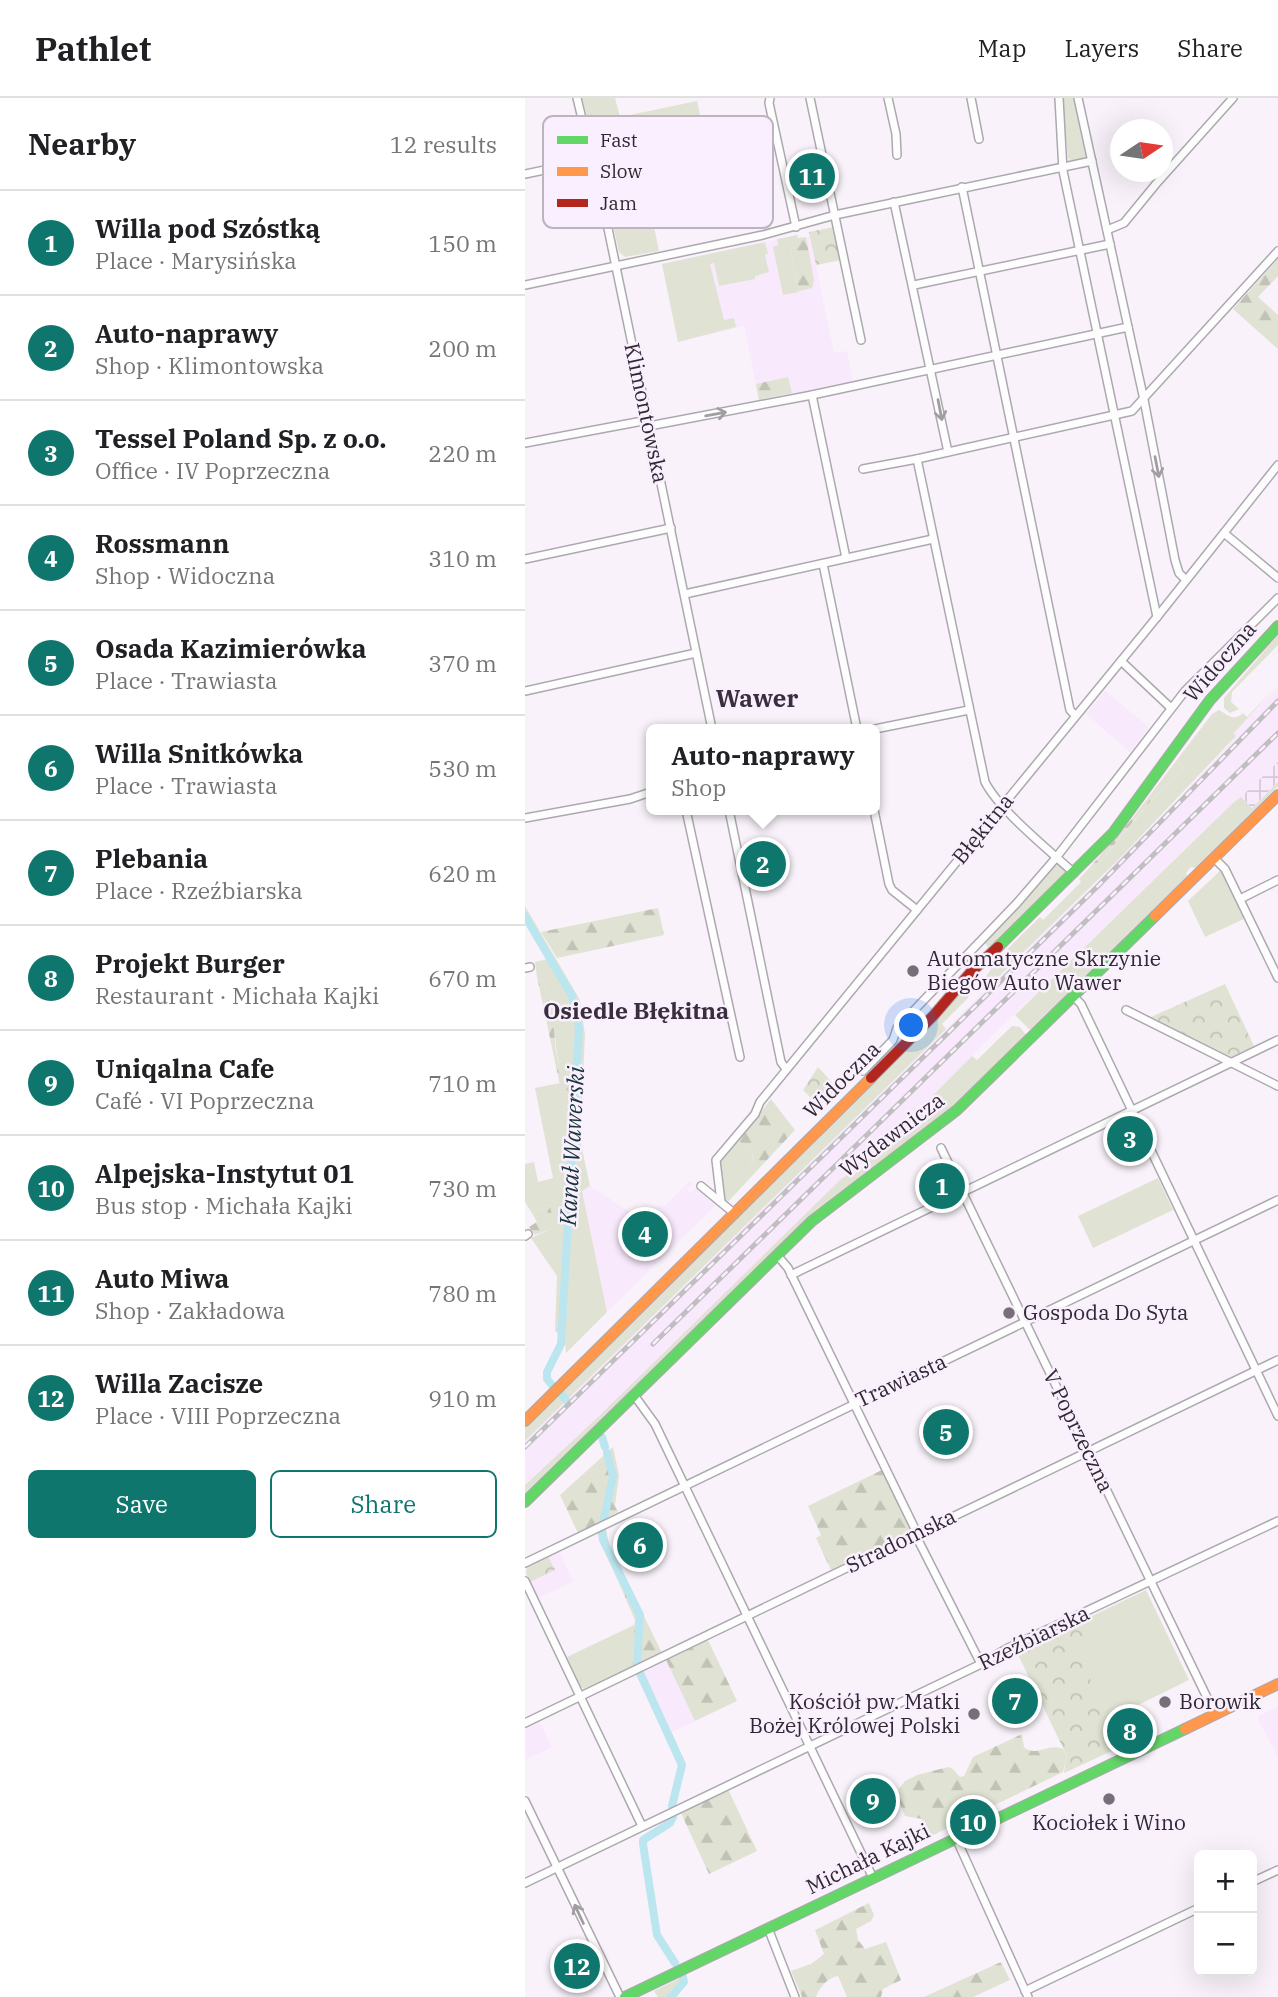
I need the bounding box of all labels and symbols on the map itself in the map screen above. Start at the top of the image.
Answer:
legend [543,116,773,228]
north arrow [1110,119,1173,182]
text: Fast [600,128,638,152]
pin: 11 [789,150,835,202]
text: Slow [600,159,642,183]
text: Jam [600,191,637,215]
street label: Klimontowska [618,340,675,485]
one-way arrow [933,398,947,421]
one-way arrow [704,406,727,420]
one-way arrow [1150,455,1164,478]
street label: Widoczna [1177,615,1262,707]
district label: Wawer [716,682,798,714]
street label: Błękitna [945,787,1019,869]
pin: 2 [740,838,786,890]
place label: Automatyczne Skrzynie Biegów Auto Wawer [927,944,1161,996]
marker: Automatyczne Skrzynie Biegów Auto Wawer [905,963,921,979]
district label: Osiedle Błękitna [543,995,729,1025]
your location [894,1008,928,1042]
street label: Widoczna [797,1035,886,1124]
water label: Kanał Wawerski [552,1065,590,1228]
street label: Wydawnicza [833,1086,950,1183]
pin: 3 [1107,1113,1153,1165]
pin: 1 [919,1160,965,1212]
pin: 4 [622,1208,668,1260]
place label: Gospoda Do Syta [1023,1298,1188,1326]
marker: Gospoda Do Syta [1001,1305,1017,1321]
street label: Trawiasta [851,1347,951,1413]
street label: V Poprzeczna [1037,1364,1121,1497]
pin: 5 [923,1406,969,1458]
street label: Stradomska [841,1501,960,1579]
pin: 6 [617,1519,663,1571]
street label: Rzeźbiarska [973,1598,1094,1676]
pin: 7 [992,1675,1038,1727]
place label: Kościół pw. Matki Bożej Królowej Polski [749,1687,960,1739]
place label: Borowik [1179,1687,1262,1715]
marker: Borowik [1157,1694,1173,1710]
pin: 8 [1107,1705,1153,1757]
marker: Kościół pw. Matki Bożej Królowej Polski [966,1706,982,1722]
pin: 9 [850,1775,896,1827]
marker: Kociołek i Wino [1101,1791,1117,1807]
pin: 10 [950,1796,996,1848]
place label: Kociołek i Wino [1032,1808,1186,1836]
street label: Michała Kajki [801,1816,934,1900]
one-way arrow [572,1904,585,1925]
pin: 12 [554,1940,600,1992]

